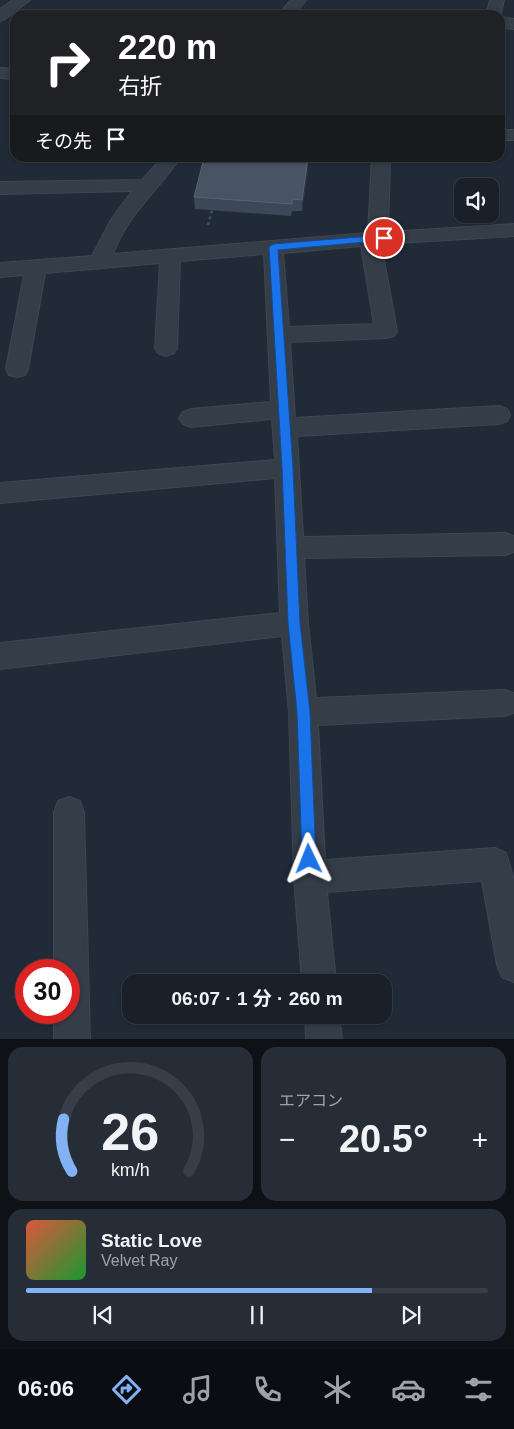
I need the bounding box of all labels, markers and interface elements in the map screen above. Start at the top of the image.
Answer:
text: 220 m [118,27,217,66]
icon: right [35,30,100,95]
text: 右折 [118,74,162,99]
icon: arrive [102,125,130,153]
text: その先 [35,131,92,152]
map controls [454,178,499,223]
button: sound [454,178,499,223]
pin [363,217,405,259]
icon: arrive [370,224,398,252]
position arrow [282,832,334,884]
speed limit sign: 30 [15,959,80,1024]
text: 06:07 · 1 分 · 260 m [171,988,343,1009]
text: エアコン [279,1092,343,1109]
text: 26 [102,1103,159,1161]
text: 20.5° [339,1118,428,1160]
text: − [279,1124,295,1155]
text: + [472,1124,488,1155]
text: km/h [111,1160,150,1180]
text: Static Love [101,1230,202,1251]
text: Velvet Ray [101,1252,177,1269]
icon: previous [89,1301,117,1329]
icon: pause [243,1301,271,1329]
icon: next [397,1301,425,1329]
icon: directions [109,1372,144,1407]
icon: music [180,1372,215,1407]
icon: phone [250,1372,285,1407]
icon: climate [320,1372,355,1407]
icon: car [391,1372,426,1407]
icon: filters [461,1372,496,1407]
text: 06:06 [18,1376,74,1401]

